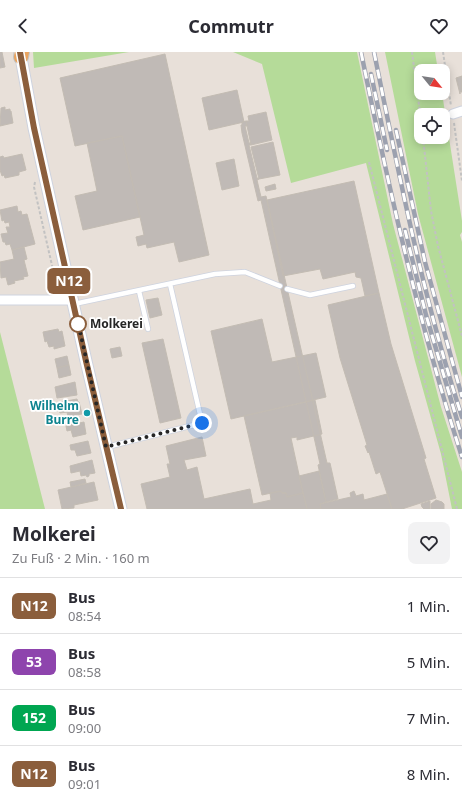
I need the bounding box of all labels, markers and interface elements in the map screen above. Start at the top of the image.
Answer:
text: Commutr [188,14,274,38]
icon: back [12,15,34,37]
icon: heart [428,15,450,37]
north arrow [414,64,450,100]
map controls [414,64,450,144]
button: locate [414,108,450,144]
line badge: N12 [46,268,92,294]
text: N12 [55,271,83,290]
marker: Molkerei [69,315,87,333]
place label: Molkerei [90,315,143,332]
place label: Wilhelm Burre [30,397,79,428]
marker: Wilhelm Burre [82,408,92,418]
your location [192,413,212,433]
text: Molkerei [12,521,96,547]
button: heart [408,522,450,564]
text: Zu Fuß · 2 Min. · 160 m [12,549,150,567]
text: Bus [68,587,95,607]
text: N12 [20,596,48,615]
text: 1 Min. [407,596,450,616]
text: 08:54 [68,607,101,625]
text: Bus [68,643,95,663]
text: 53 [26,652,42,671]
text: 5 Min. [407,652,450,672]
text: 08:58 [68,663,101,681]
text: Bus [68,699,95,719]
text: 152 [22,708,46,727]
text: 7 Min. [407,708,450,728]
text: 09:00 [68,719,101,737]
text: Bus [68,755,95,775]
text: N12 [20,764,48,783]
text: 8 Min. [407,764,450,784]
text: 09:01 [68,775,101,793]

